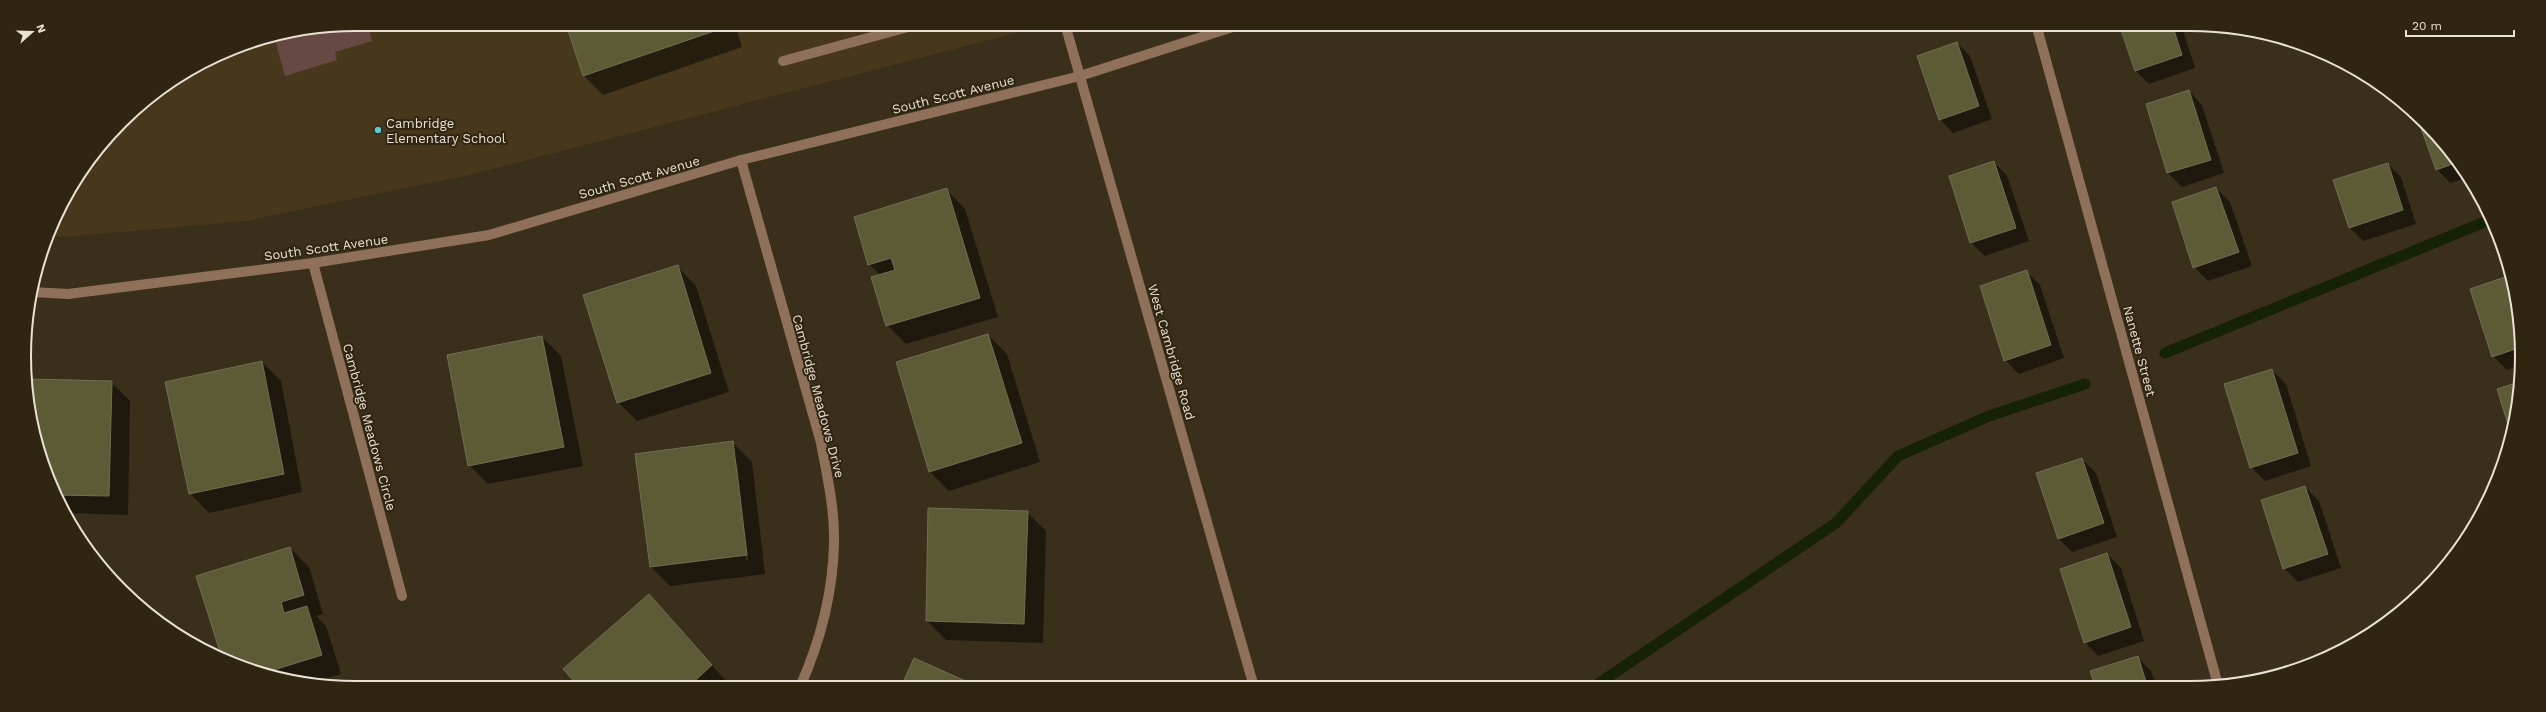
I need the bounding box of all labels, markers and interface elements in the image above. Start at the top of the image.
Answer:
north arrow [12,12,52,52]
scale bar [2406,12,2514,38]
text: 20 m [2412,19,2442,33]
text: N [33,23,48,35]
street label: South Scott Avenue [890,72,1016,117]
place label: Cambridge Elementary School [386,116,506,146]
marker: Cambridge Elementary School [373,125,383,135]
street label: South Scott Avenue [577,153,701,202]
street label: South Scott Avenue [263,231,389,264]
street label: West Cambridge Road [1145,282,1198,422]
street label: Nanette Street [2120,304,2159,399]
street label: Cambridge Meadows Drive [789,313,848,479]
street label: Cambridge Meadows Circle [340,342,399,512]

